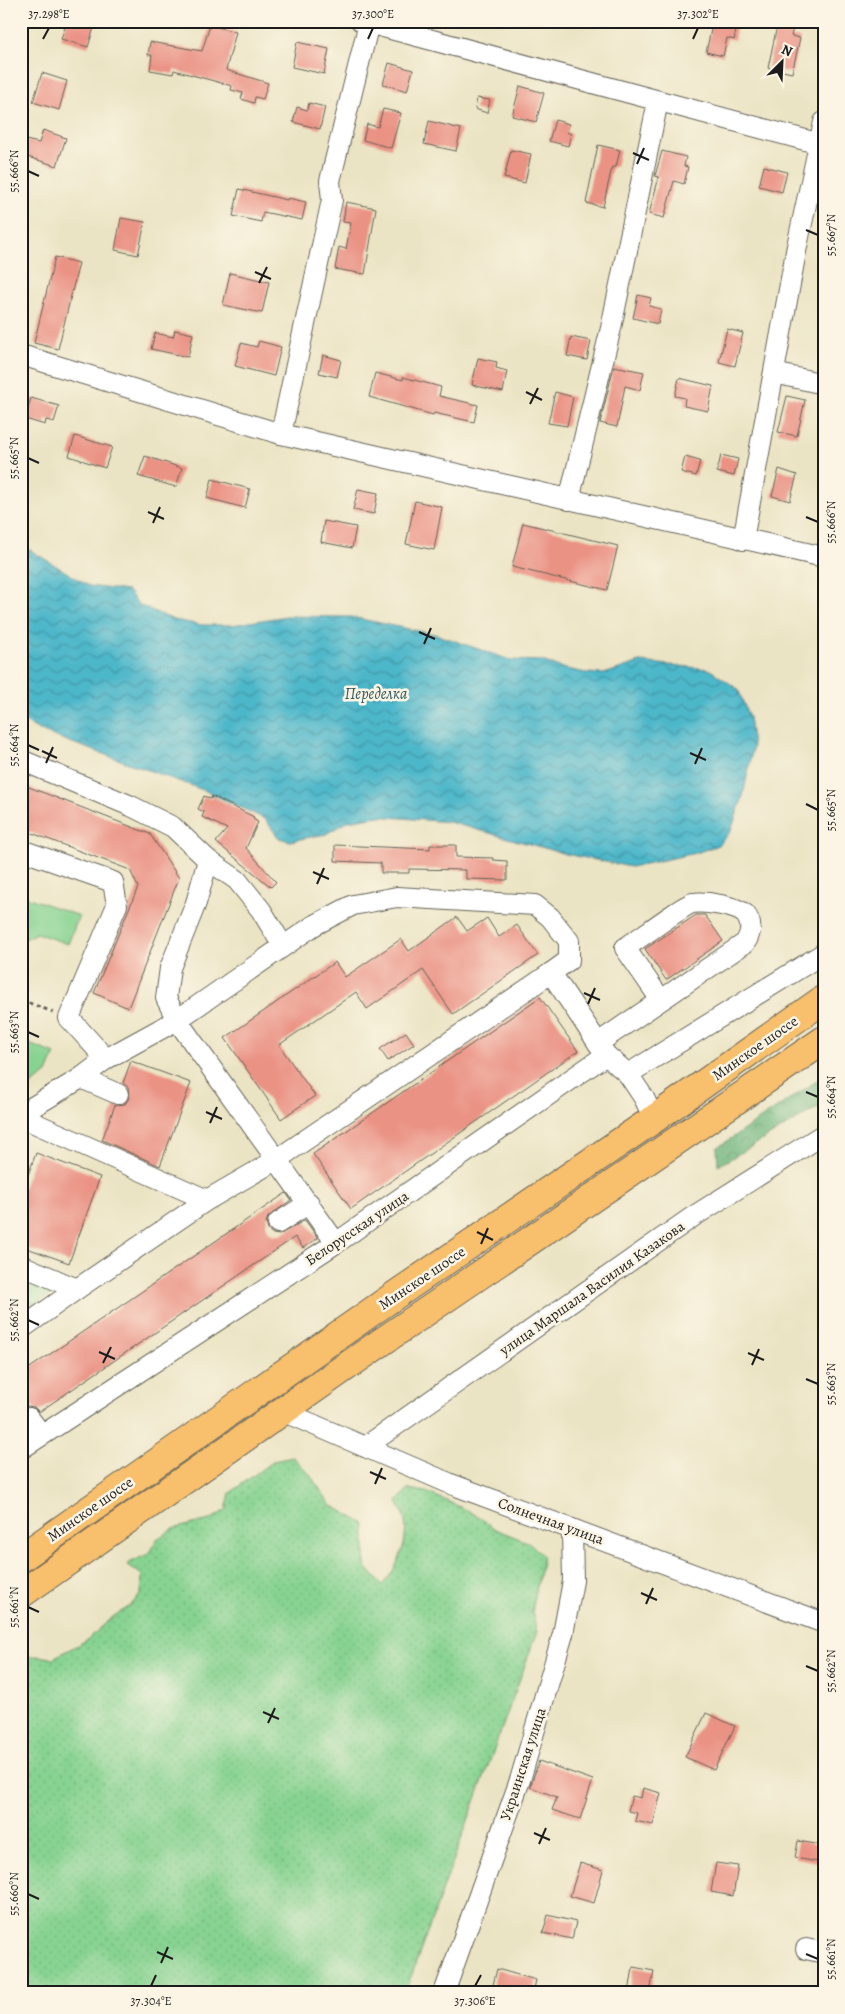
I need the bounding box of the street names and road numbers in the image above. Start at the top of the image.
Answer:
street label: Минское шоссе [708,1011,802,1085]
street label: Белорусская улица [301,1186,413,1270]
street label: улица Маршала Василия Казакова [495,1216,689,1360]
street label: Минское шоссе [375,1241,469,1314]
street label: Минское шоссе [43,1472,137,1546]
street label: Солнечная улица [495,1493,607,1549]
street label: Украинская улица [495,1705,551,1823]

